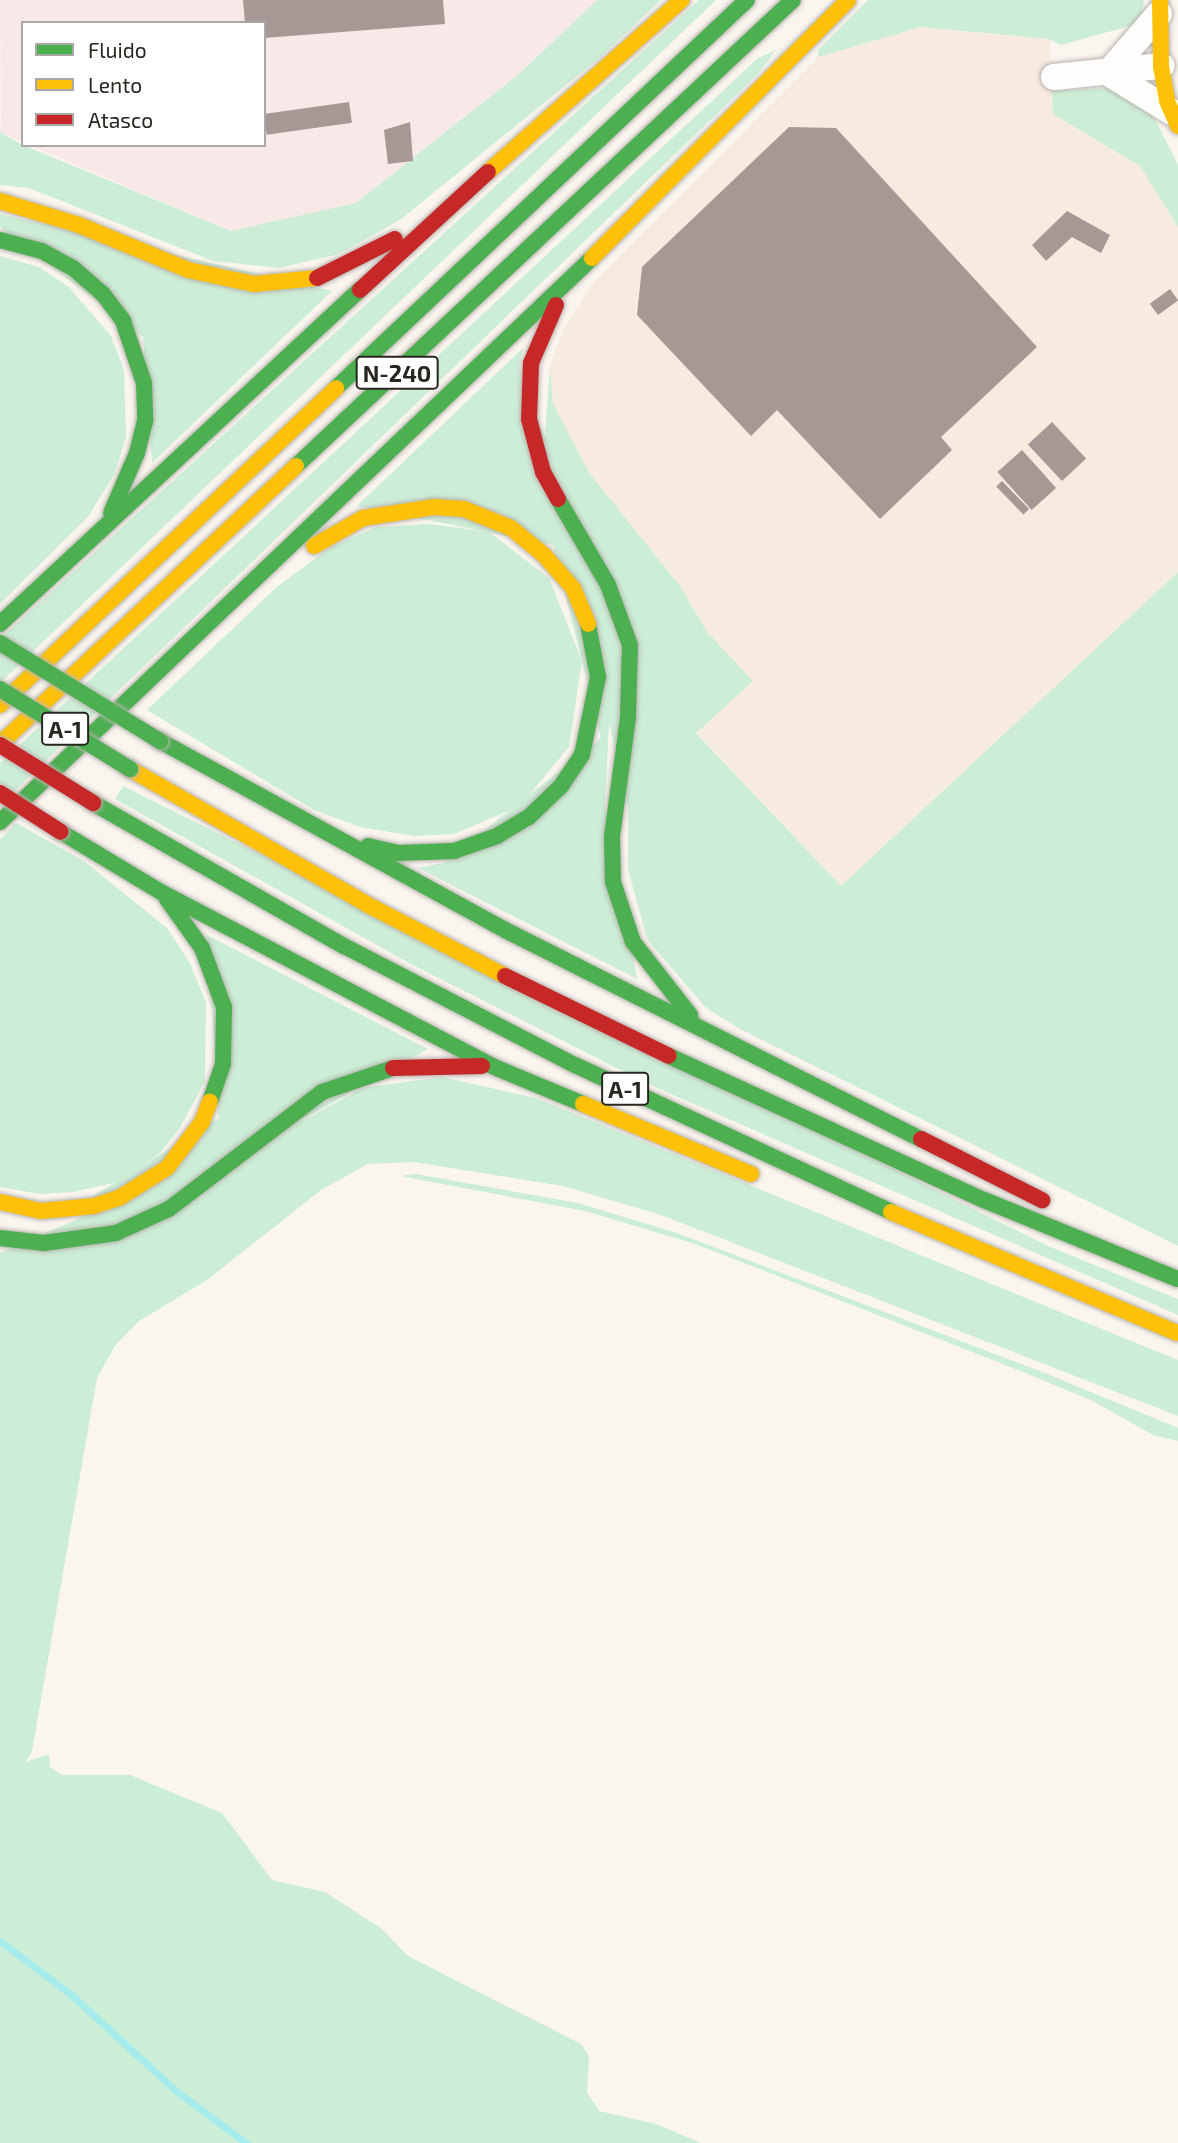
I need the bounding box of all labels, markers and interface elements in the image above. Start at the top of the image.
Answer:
legend [21,21,266,147]
text: Fluido [88,37,147,62]
text: Lento [88,72,142,97]
text: Atasco [88,107,153,132]
road number: N-240 [355,354,439,392]
road number: A-1 [41,709,90,748]
road number: A-1 [600,1070,650,1108]

